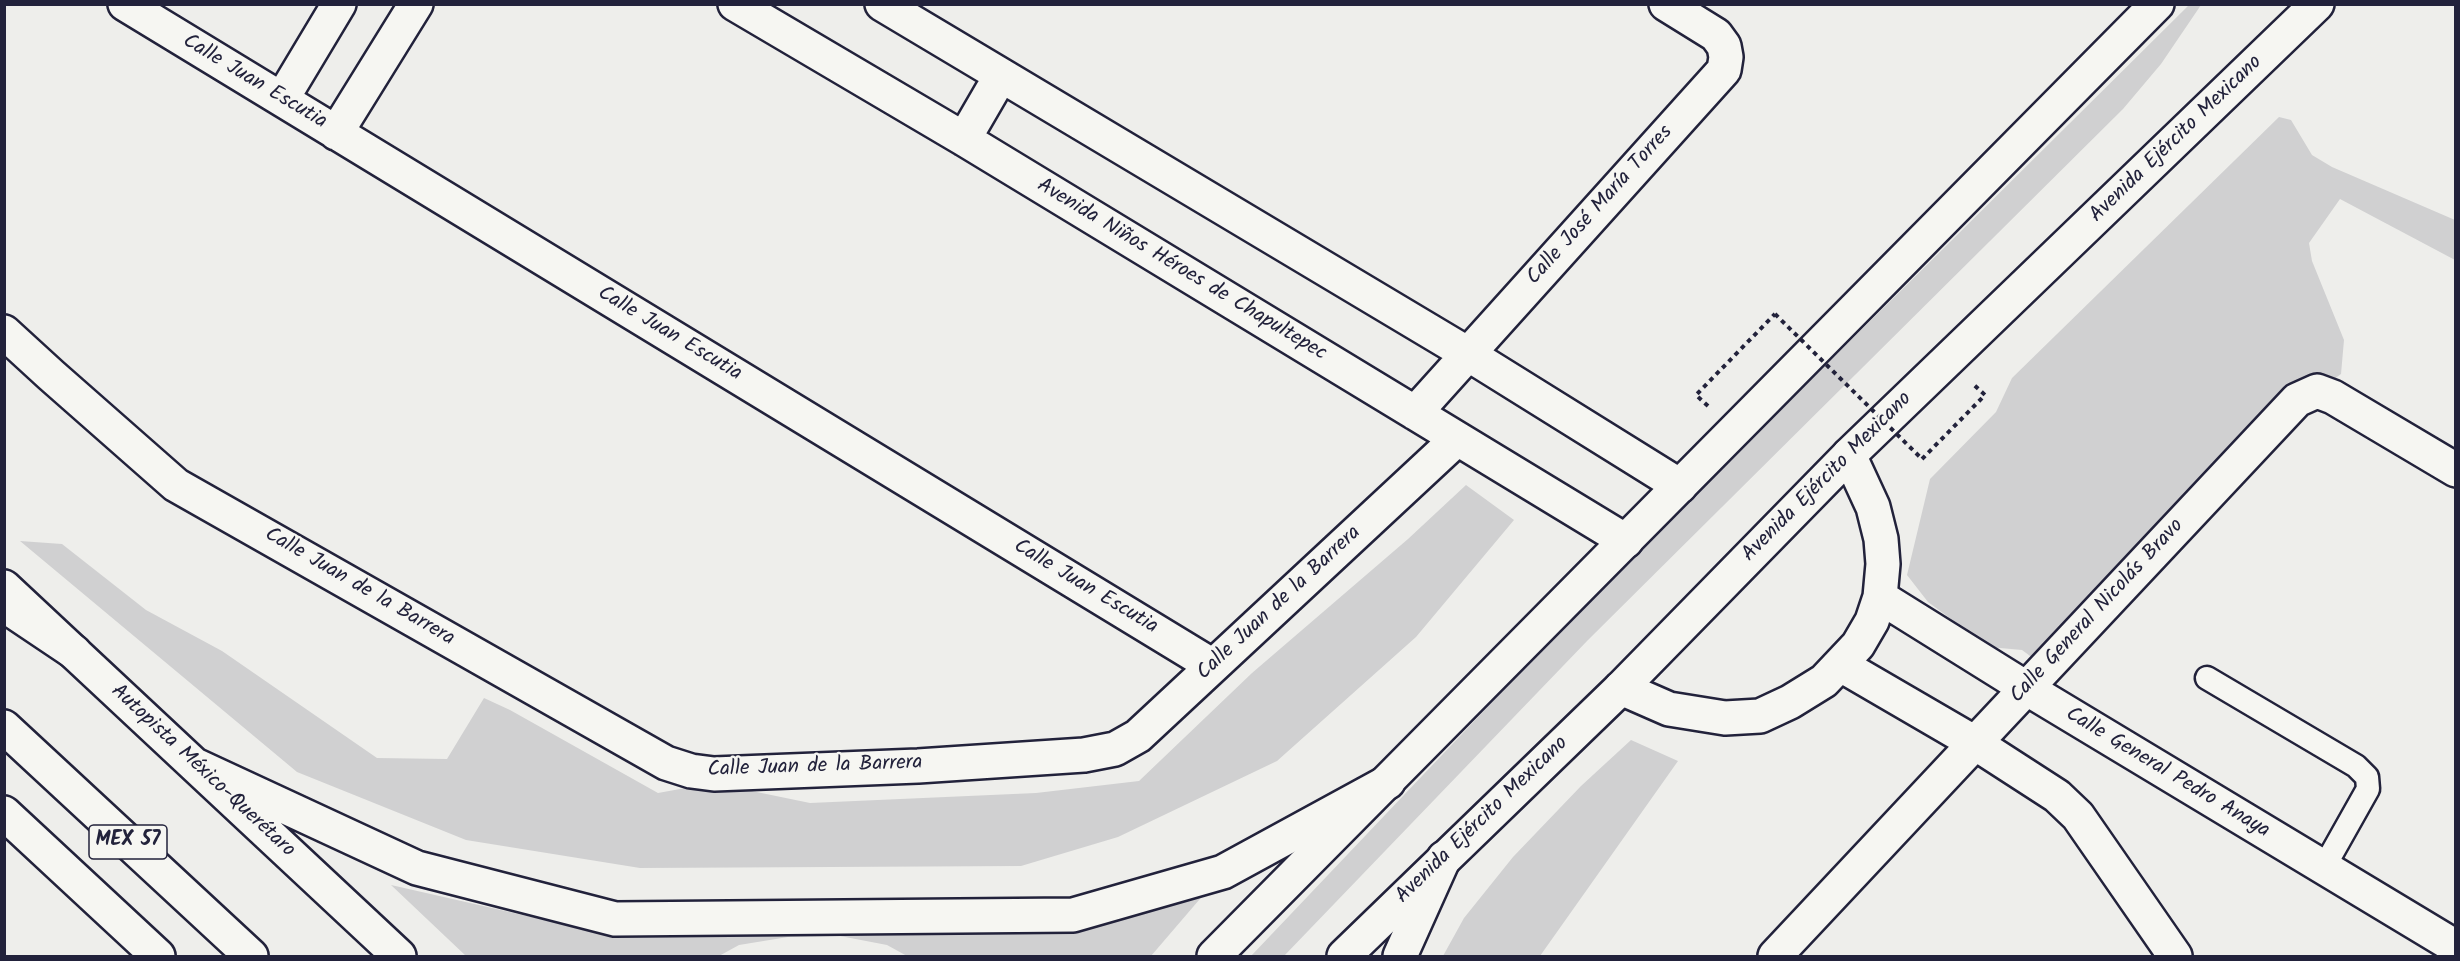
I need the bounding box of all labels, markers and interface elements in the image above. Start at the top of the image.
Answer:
street label: Calle Juan Escutia [177,30,331,136]
street label: Avenida Ejército Mexicano [2085,51,2269,229]
street label: Calle José María Torres [1523,121,1679,291]
street label: Avenida Niños Héroes de Chapultepec [1032,174,1330,368]
street label: Calle Juan Escutia [592,282,746,388]
street label: Avenida Ejército Mexicano [1738,388,1918,568]
street label: Calle General Nicolás Bravo [2006,515,2190,709]
street label: Calle Juan de la Barrera [1193,521,1367,687]
street label: Calle Juan de la Barrera [260,523,458,653]
street label: Calle Juan Escutia [1008,535,1162,641]
street label: Autopista México-Querétaro [105,680,299,864]
street label: Calle General Pedro Anaya [2060,703,2274,845]
street label: Avenida Ejército Mexicano [1391,732,1575,910]
street label: Calle Juan de la Barrera [707,752,923,784]
road number: MEX 57 [89,825,167,859]

